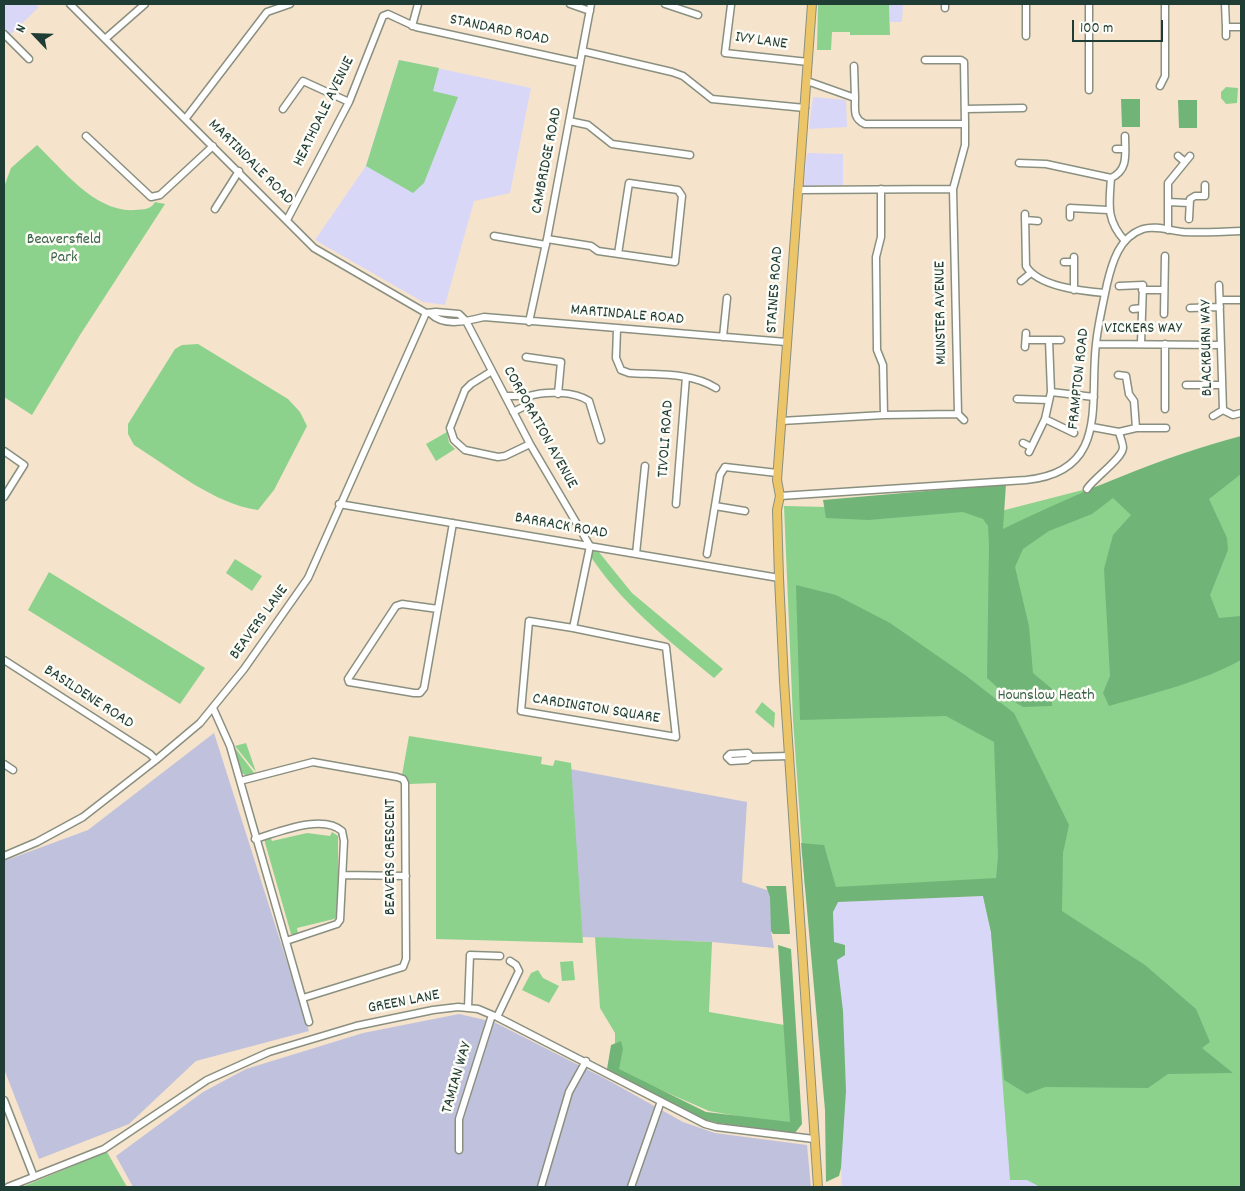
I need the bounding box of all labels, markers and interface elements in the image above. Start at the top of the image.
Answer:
north arrow [10,10,60,60]
scale bar [1075,10,1166,42]
street label: STANDARD ROAD [448,11,550,51]
text: 100 m [1080,18,1113,40]
text: N [11,22,32,36]
street label: IVY LANE [734,29,788,55]
street label: HEATHDALE AVENUE [290,54,360,170]
street label: CAMBRIDGE ROAD [528,106,568,216]
street label: MARTINDALE ROAD [203,116,297,210]
park label: Beaversfield Park [27,231,101,269]
street label: STAINES ROAD [763,246,789,334]
street label: MUNSTER AVENUE [931,261,953,365]
street label: BLACKBURN WAY [1198,300,1218,396]
street label: MARTINDALE ROAD [570,301,684,331]
street label: VICKERS WAY [1104,320,1182,340]
street label: FRAMPTON ROAD [1065,328,1095,430]
street label: CORPORATION AVENUE [498,364,580,492]
street label: TIVOLI ROAD [655,400,679,478]
street label: BARRACK ROAD [513,509,609,545]
street label: BEAVERS LANE [227,582,293,664]
street label: BASILDENE ROAD [39,662,137,734]
park label: Hounslow Heath [997,687,1095,707]
street label: CARDINGTON SQUARE [531,690,661,730]
street label: BEAVERS CRESCENT [382,799,402,915]
street label: GREEN LANE [367,987,441,1019]
street label: TAMIAN WAY [439,1040,477,1116]

